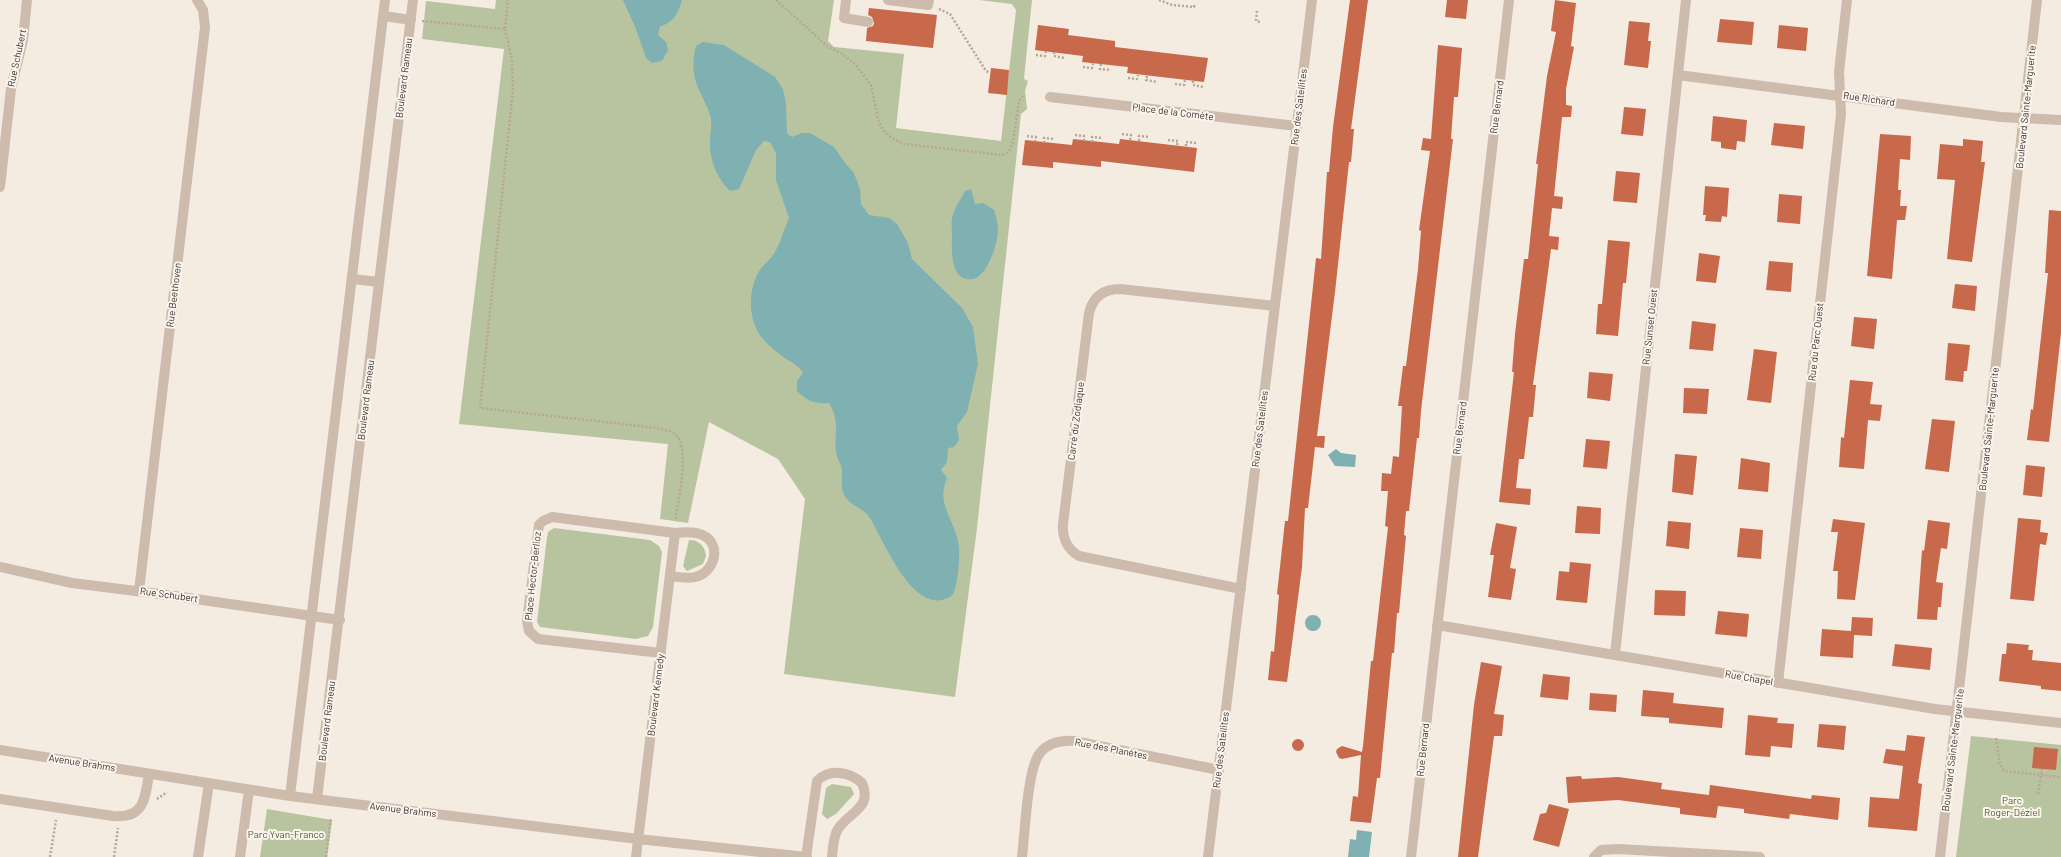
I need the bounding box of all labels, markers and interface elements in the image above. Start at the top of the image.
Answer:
street label: Rue Schubert [5,28,29,88]
street label: Boulevard Rameau [393,37,415,119]
street label: Boulevard Sainte-Marguerite [2014,45,2038,169]
street label: Rue des Satellites [1288,68,1310,146]
street label: Rue Bernard [1488,80,1506,134]
street label: Rue Richard [1842,89,1896,109]
street label: Place de la Comète [1132,101,1214,123]
street label: Rue Beethoven [164,262,184,328]
street label: Rue Sunset Ouest [1640,288,1660,366]
street label: Rue du Parc Ouest [1806,302,1826,382]
street label: Boulevard Rameau [355,359,377,441]
street label: Boulevard Sainte-Marguerite [1977,367,2001,491]
street label: Carré du Zodiaque [1065,381,1087,461]
street label: Rue des Satellites [1249,390,1271,468]
street label: Rue Bernard [1451,401,1469,455]
street label: Place Hector-Berlioz [522,531,544,621]
street label: Rue Schubert [139,585,199,605]
street label: Boulevard Kennedy [645,653,667,737]
street label: Rue Chapel [1724,668,1774,688]
street label: Boulevard Rameau [316,680,338,762]
street label: Boulevard Sainte-Marguerite [1939,688,1967,812]
street label: Rue des Satellites [1210,711,1232,789]
street label: Rue Bernard [1414,723,1432,777]
street label: Rue des Planètes [1074,736,1148,762]
street label: Avenue Brahms [48,752,116,774]
park label: Parc Roger-Déziel [1984,795,2040,818]
street label: Avenue Brahms [369,800,437,820]
park label: Parc Yvan-Franco [248,829,324,841]

